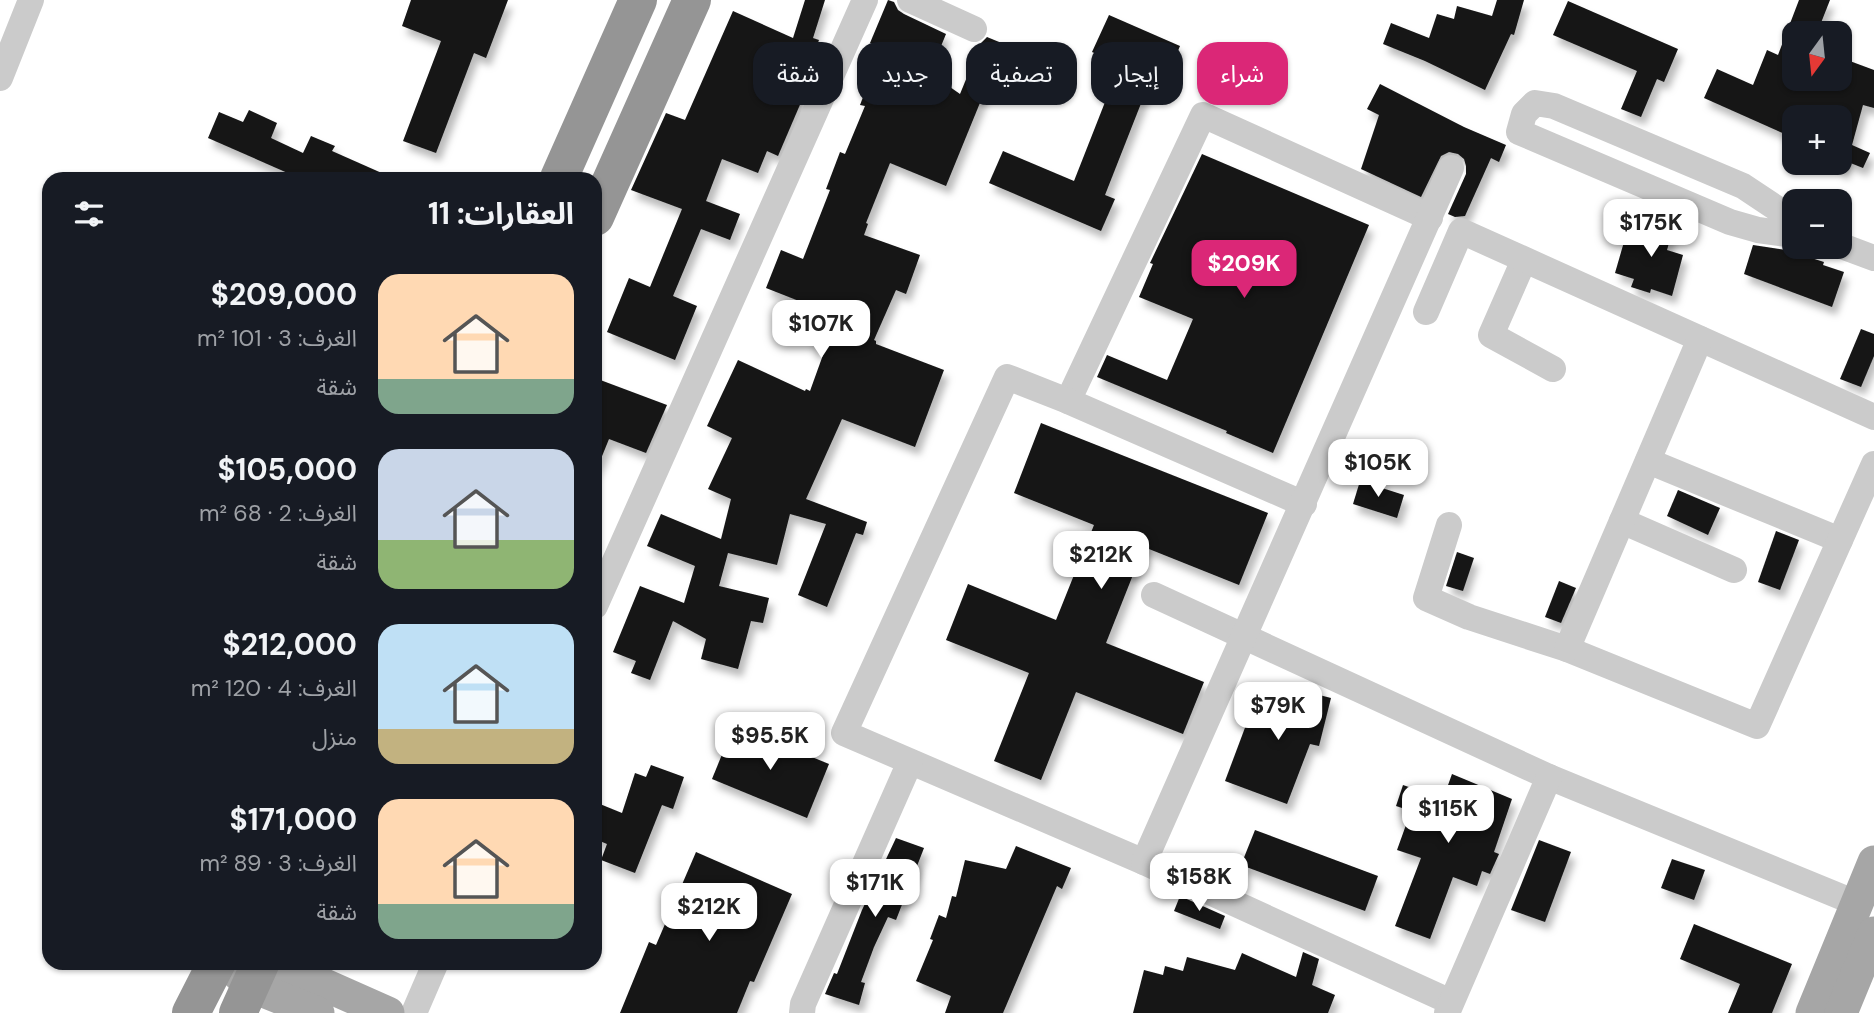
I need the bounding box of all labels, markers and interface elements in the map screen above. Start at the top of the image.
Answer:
north arrow [1782,21,1852,91]
map controls [1782,21,1852,259]
chip: شقة [753,42,843,105]
chip: جديد [857,42,952,105]
chip: تصفية [966,42,1077,105]
chip: إيجار [1091,42,1183,105]
chip: شراء [1197,42,1288,105]
button: + [1782,105,1852,175]
button: − [1782,189,1852,259]
text: العقارات: 11 [428,194,574,233]
icon: filters [70,195,108,233]
pin: $175K [1602,200,1700,259]
text: $175K [1619,207,1683,237]
pin: $209K [1195,240,1293,300]
text: $209K [1208,248,1280,278]
text: $209,000 [211,275,357,314]
pin: $107K [772,300,870,360]
icon: home [434,302,518,386]
text: $107K [788,308,854,338]
text: الغرف: 3 · 101 m² [197,323,357,353]
text: شقة [316,372,357,402]
pin: $105K [1329,440,1427,499]
text: $105K [1344,447,1412,477]
text: $105,000 [217,450,357,489]
icon: home [434,477,518,561]
text: الغرف: 2 · 68 m² [199,498,357,528]
pin: $212K [1052,532,1150,591]
text: $212K [1069,539,1133,569]
text: شقة [316,547,357,577]
text: $212,000 [223,625,357,664]
icon: home [434,652,518,736]
text: الغرف: 4 · 120 m² [191,673,357,703]
pin: $79K [1237,682,1319,742]
text: $79K [1250,690,1306,720]
pin: $95.5K [713,712,827,772]
text: $95.5K [731,720,809,750]
text: منزل [312,722,357,752]
pin: $115K [1399,786,1497,845]
text: $115K [1418,793,1478,823]
text: $171,000 [230,800,357,839]
icon: home [434,827,518,911]
text: الغرف: 3 · 89 m² [199,848,357,878]
pin: $158K [1150,853,1248,913]
pin: $171K [826,860,924,919]
text: $158K [1166,861,1232,891]
text: $171K [846,867,904,897]
pin: $212K [660,884,758,943]
text: $212K [677,891,741,921]
text: شقة [316,897,357,927]

